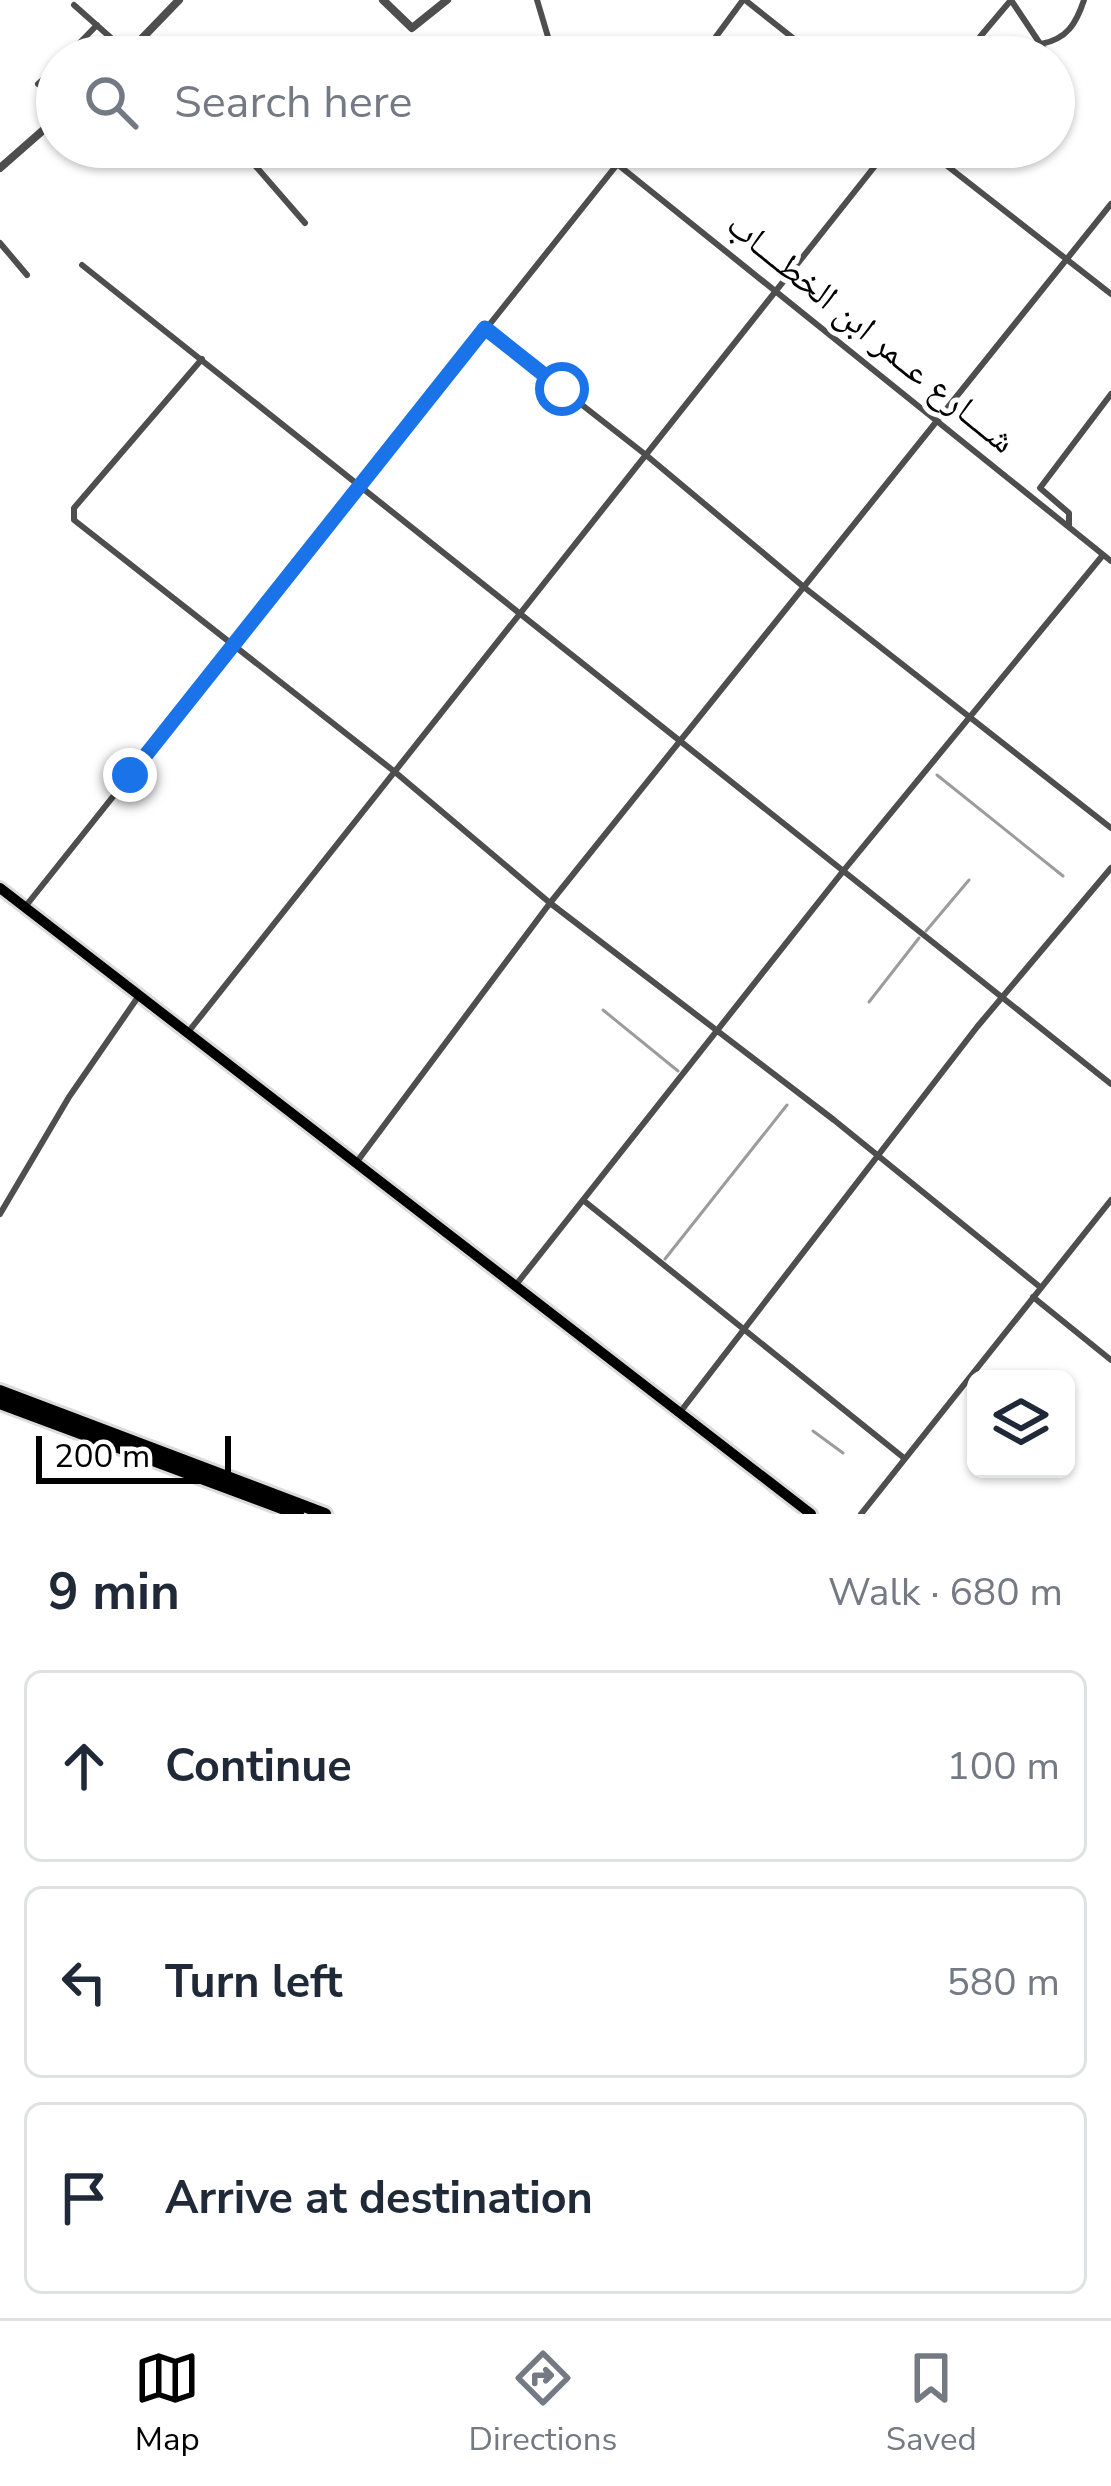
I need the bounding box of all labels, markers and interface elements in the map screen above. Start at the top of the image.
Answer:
search box [36,36,1075,168]
icon: search [78,69,144,135]
text: Search here [174,72,413,133]
street label: شــــارع عــمر ابن الخطــــاب [716,201,1026,465]
route start [535,362,589,416]
route end [103,748,157,802]
map controls [967,1370,1075,1478]
button: layers [967,1370,1075,1478]
scale bar [36,1430,231,1483]
text: 200 m [54,1434,150,1479]
text: 9 min [48,1557,180,1627]
text: Walk · 680 m [828,1566,1063,1619]
icon: ahead [51,1733,117,1799]
text: Continue [165,1736,352,1797]
text: 100 m [946,1740,1060,1793]
icon: left [51,1949,117,2015]
text: Turn left [165,1952,343,2013]
text: 580 m [946,1956,1060,2009]
icon: arrive [51,2165,117,2231]
text: Arrive at destination [165,2168,593,2229]
tab: Map [134,2345,200,2462]
tab: Directions [469,2345,617,2462]
tab: Saved [886,2345,977,2462]

